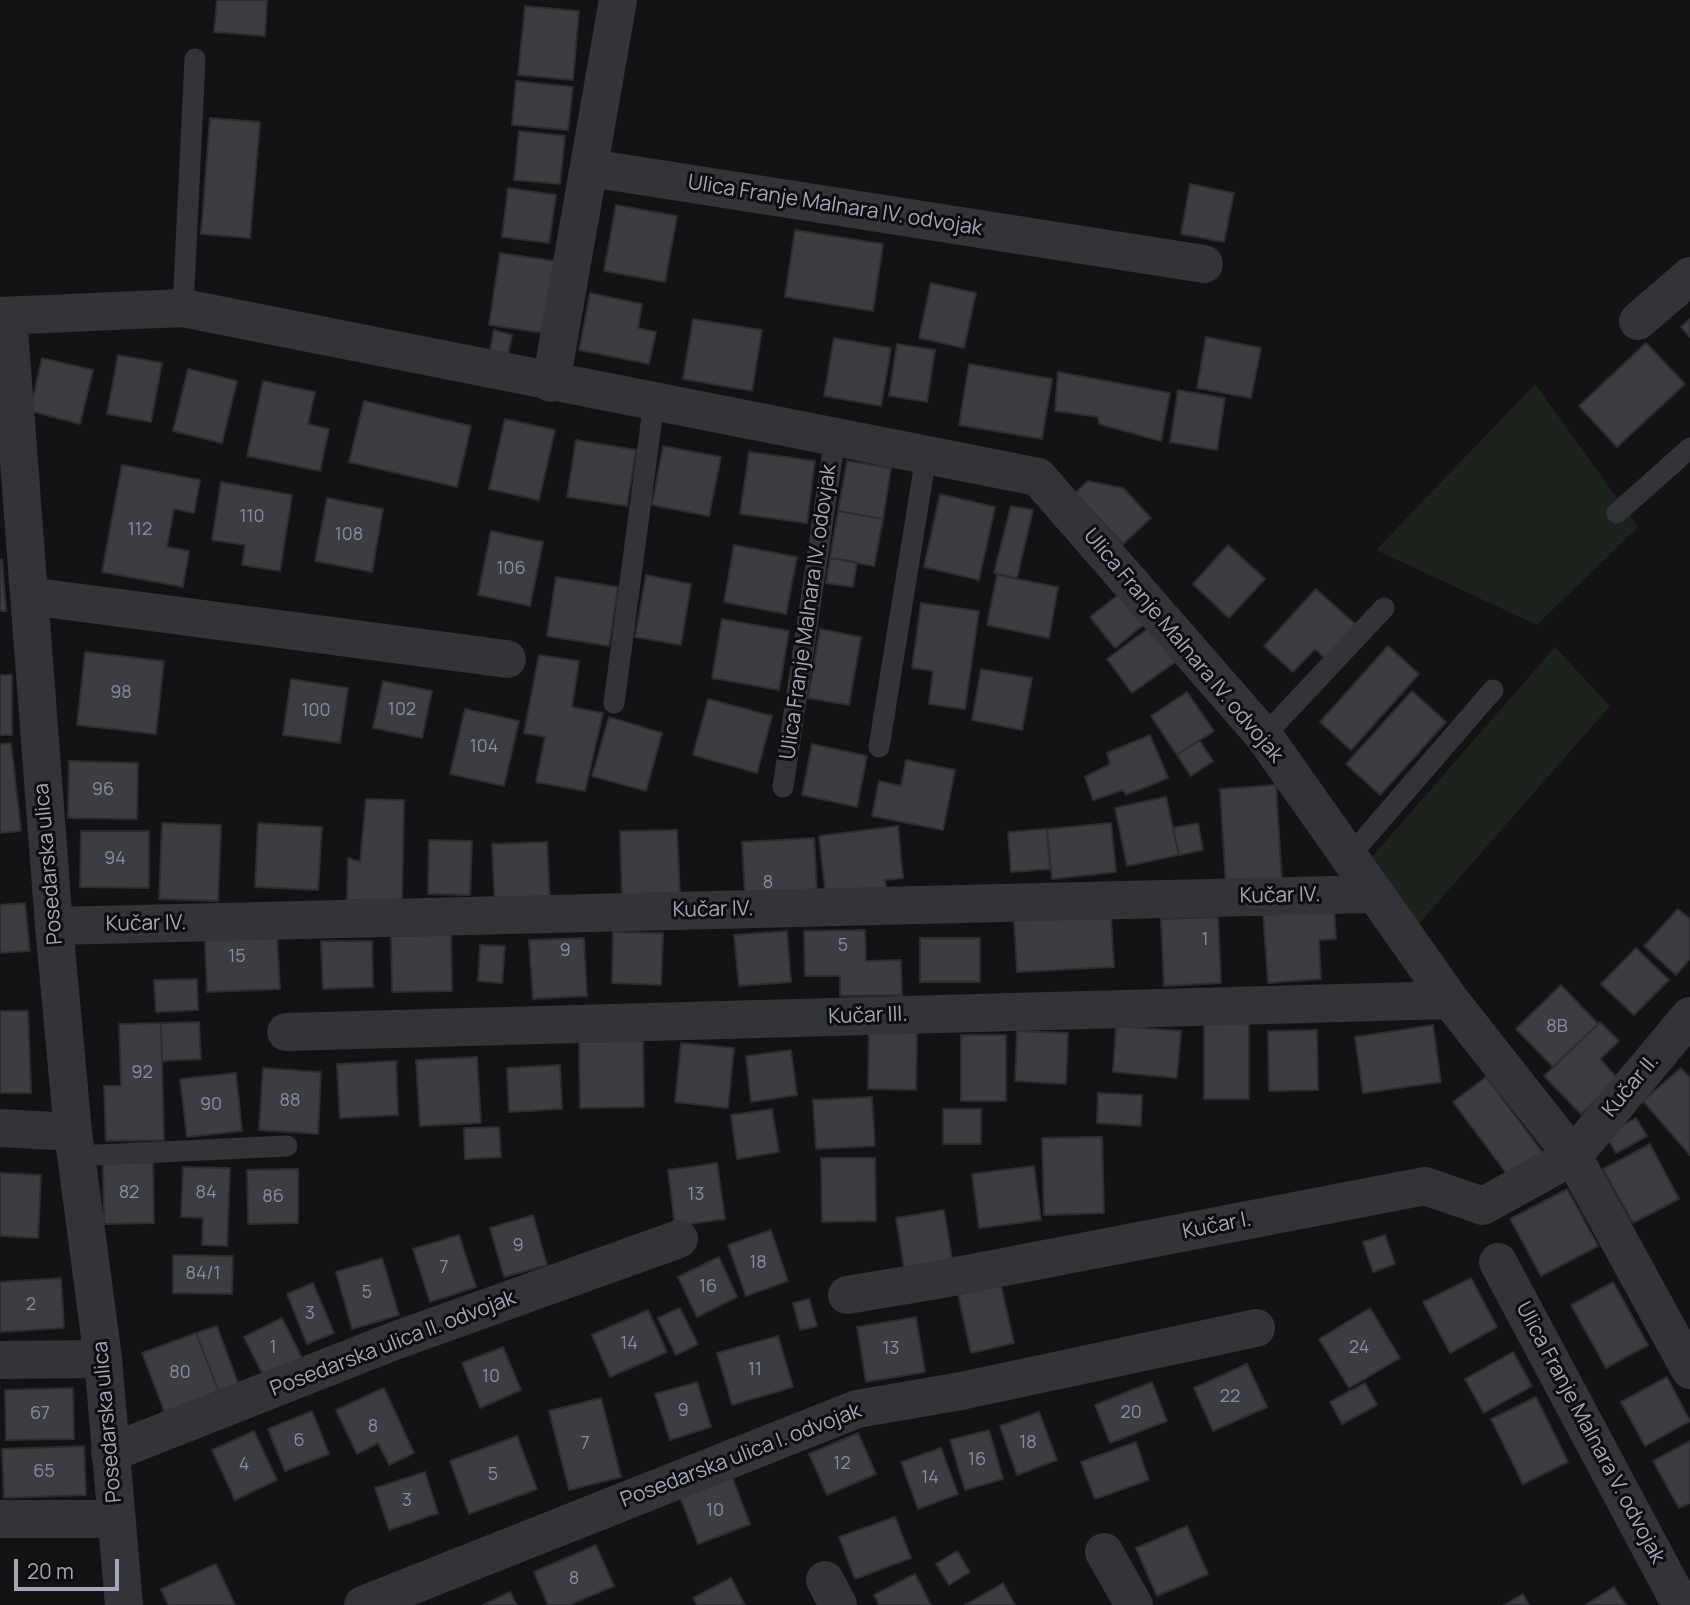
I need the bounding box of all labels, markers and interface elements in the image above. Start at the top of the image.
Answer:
street label: Ulica Franje Malnara IV. odvojak [686,170,984,242]
street label: Ulica Franje Malnara IV. odovjak [776,463,842,761]
house number: 110 [239,506,265,528]
house number: 112 [128,519,152,541]
house number: 108 [335,524,363,546]
street label: Ulica Franje Malnara IV. odvojak [1078,524,1288,768]
house number: 106 [496,558,526,580]
house number: 98 [110,682,132,704]
house number: 102 [388,699,416,721]
house number: 100 [302,700,330,722]
house number: 104 [470,736,498,758]
house number: 96 [92,779,114,801]
street label: Posedarska ulica [29,782,69,946]
house number: 94 [104,848,126,870]
house number: 8 [763,872,773,894]
street label: Kučar IV. [1239,883,1321,909]
street label: Kučar IV. [672,897,754,923]
street label: Kučar IV. [105,911,187,937]
house number: 1 [1201,929,1209,951]
house number: 5 [838,935,848,957]
house number: 9 [559,940,571,962]
house number: 15 [228,946,246,968]
street label: Kučar III. [828,1002,908,1030]
house number: 8B [1546,1016,1568,1038]
street label: Kučar II. [1597,1049,1665,1123]
house number: 92 [131,1062,153,1084]
house number: 88 [280,1090,300,1112]
house number: 90 [200,1094,222,1116]
house number: 82 [119,1182,139,1204]
house number: 84 [195,1182,217,1204]
house number: 13 [688,1184,704,1206]
house number: 86 [262,1186,284,1208]
street label: Kučar I. [1181,1207,1253,1245]
house number: 9 [512,1235,524,1257]
house number: 18 [749,1252,767,1274]
house number: 7 [439,1257,449,1279]
house number: 84/1 [185,1263,221,1285]
house number: 16 [699,1276,717,1298]
house number: 5 [362,1282,372,1304]
street label: Posedarska ulica II. odvojak [267,1286,519,1402]
house number: 2 [26,1294,36,1316]
street label: Ulica Franje Malnara V. odvojak [1510,1298,1670,1568]
house number: 3 [305,1303,315,1325]
house number: 14 [620,1333,638,1355]
house number: 1 [269,1337,277,1359]
house number: 24 [1349,1337,1369,1359]
house number: 13 [883,1338,899,1360]
street label: Posedarska ulica [88,1340,128,1504]
house number: 11 [748,1359,762,1381]
house number: 80 [169,1362,191,1384]
house number: 10 [482,1366,500,1388]
house number: 22 [1220,1386,1240,1408]
street label: Posedarska ulica I. odvojak [617,1398,865,1514]
house number: 9 [677,1400,689,1422]
house number: 20 [1120,1402,1142,1424]
house number: 67 [30,1403,50,1425]
house number: 8 [368,1416,378,1438]
house number: 6 [293,1430,305,1452]
house number: 18 [1019,1432,1037,1454]
house number: 7 [580,1433,590,1455]
house number: 16 [968,1449,986,1471]
house number: 12 [833,1453,851,1475]
house number: 4 [239,1454,249,1476]
house number: 65 [33,1461,55,1483]
house number: 5 [488,1464,498,1486]
house number: 14 [921,1467,939,1489]
house number: 3 [402,1490,412,1512]
house number: 10 [706,1500,724,1522]
scale bar [18,1546,122,1590]
text: 20 m [27,1557,74,1585]
house number: 8 [569,1568,579,1590]

